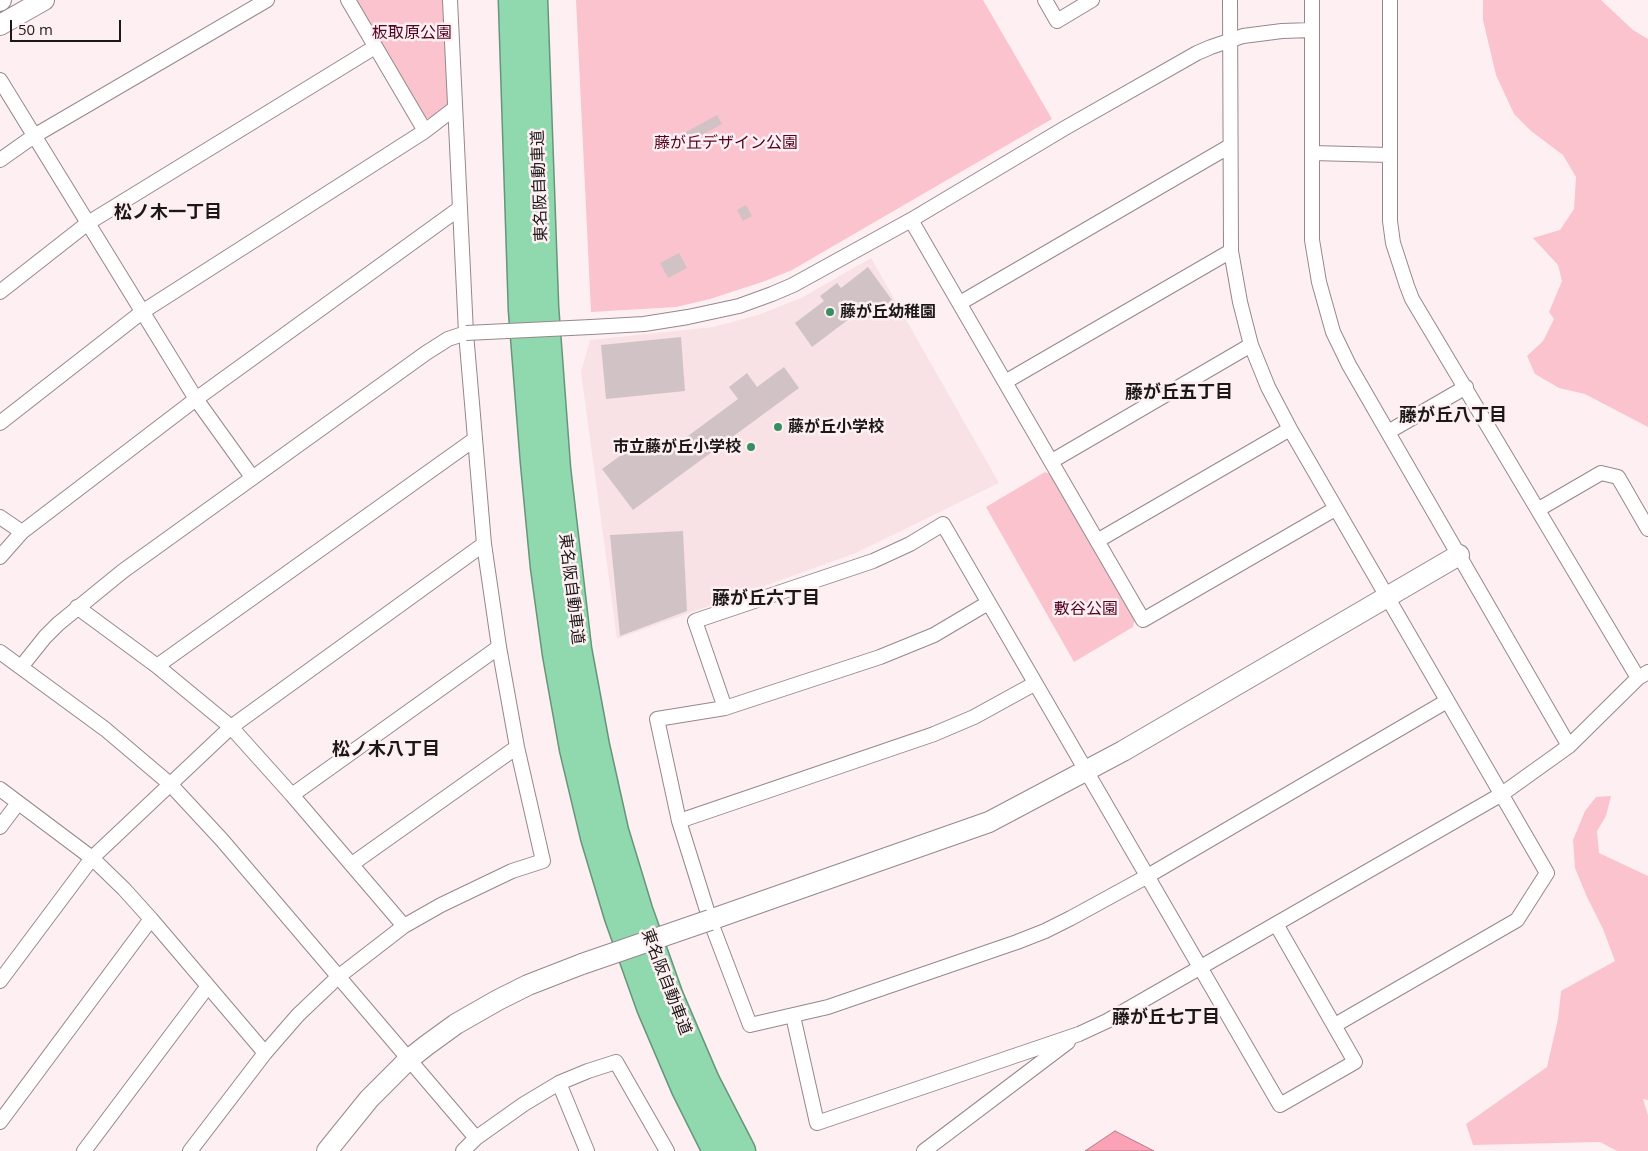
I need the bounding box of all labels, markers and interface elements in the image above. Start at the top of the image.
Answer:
scale bar [12,10,124,42]
text: 50 m [18,19,53,39]
park label: 板取原公園 [372,23,452,43]
street label: 東名阪自動車道 [528,130,552,242]
park label: 藤が丘デザイン公園 [654,133,798,153]
district label: 松ノ木一丁目 [114,202,222,224]
place label: 藤が丘幼稚園 [840,302,936,322]
marker: 藤が丘幼稚園 [824,306,836,318]
district label: 藤が丘五丁目 [1125,382,1233,404]
district label: 藤が丘八丁目 [1399,405,1507,427]
place label: 藤が丘小学校 [788,417,884,437]
marker: 藤が丘小学校 [772,421,784,433]
place label: 市立藤が丘小学校 [613,437,741,457]
marker: 市立藤が丘小学校 [745,441,757,453]
street label: 東名阪自動車道 [555,532,587,646]
district label: 藤が丘六丁目 [712,588,820,610]
park label: 敷谷公園 [1054,599,1118,619]
district label: 松ノ木八丁目 [332,739,440,761]
street label: 東名阪自動車道 [637,926,695,1038]
district label: 藤が丘七丁目 [1112,1007,1220,1029]

